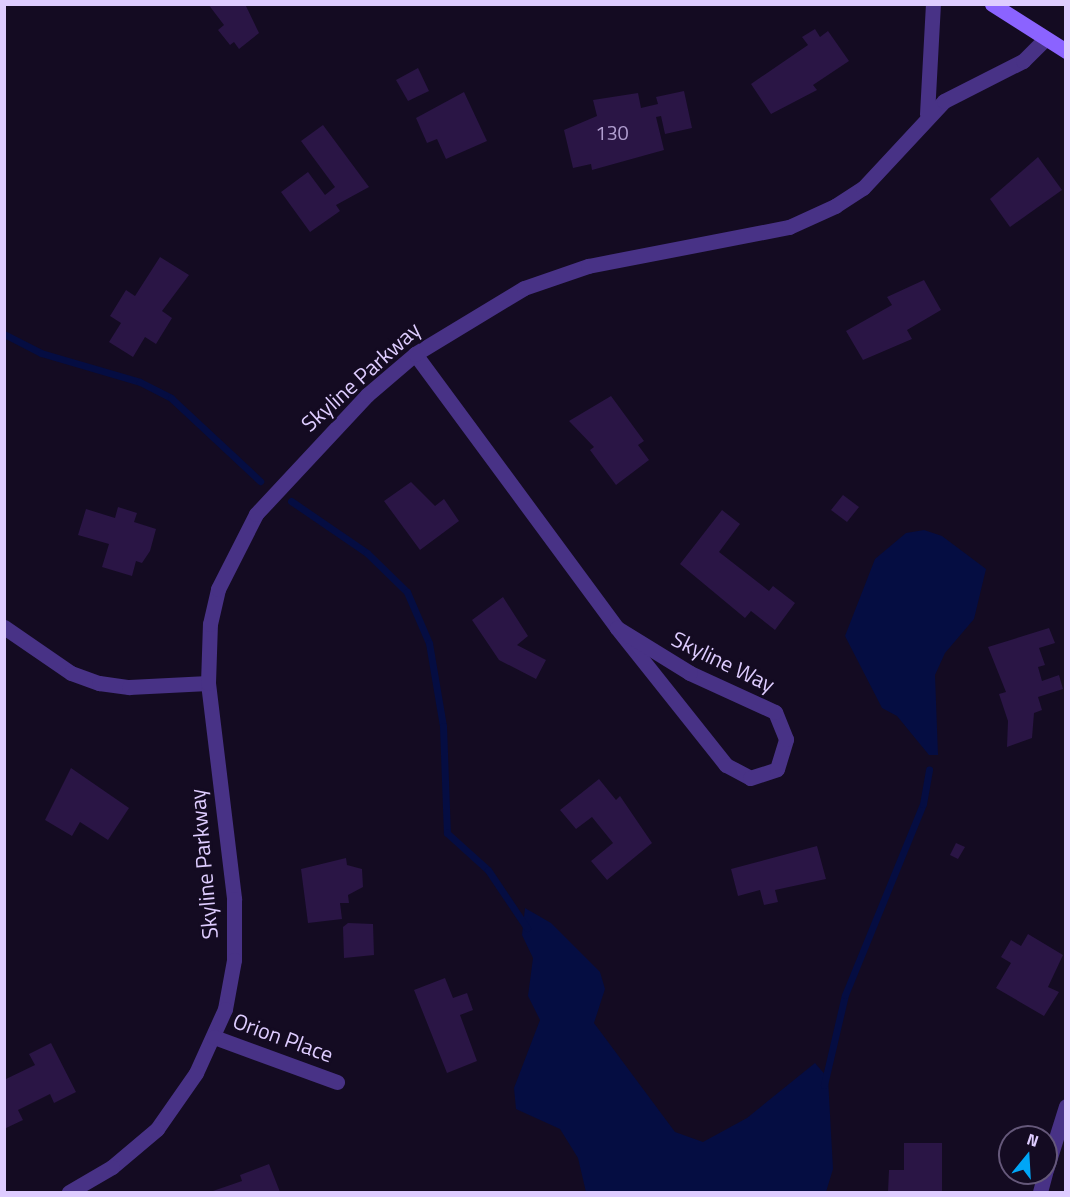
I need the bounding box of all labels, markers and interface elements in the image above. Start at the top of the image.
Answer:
house number: 130 [595,120,629,144]
street label: Skyline Parkway [296,317,426,437]
street label: Skyline Way [667,626,779,698]
street label: Skyline Parkway [184,788,224,940]
street label: Orion Place [229,1008,337,1068]
north arrow [998,1125,1058,1185]
text: N [1024,1127,1042,1153]

